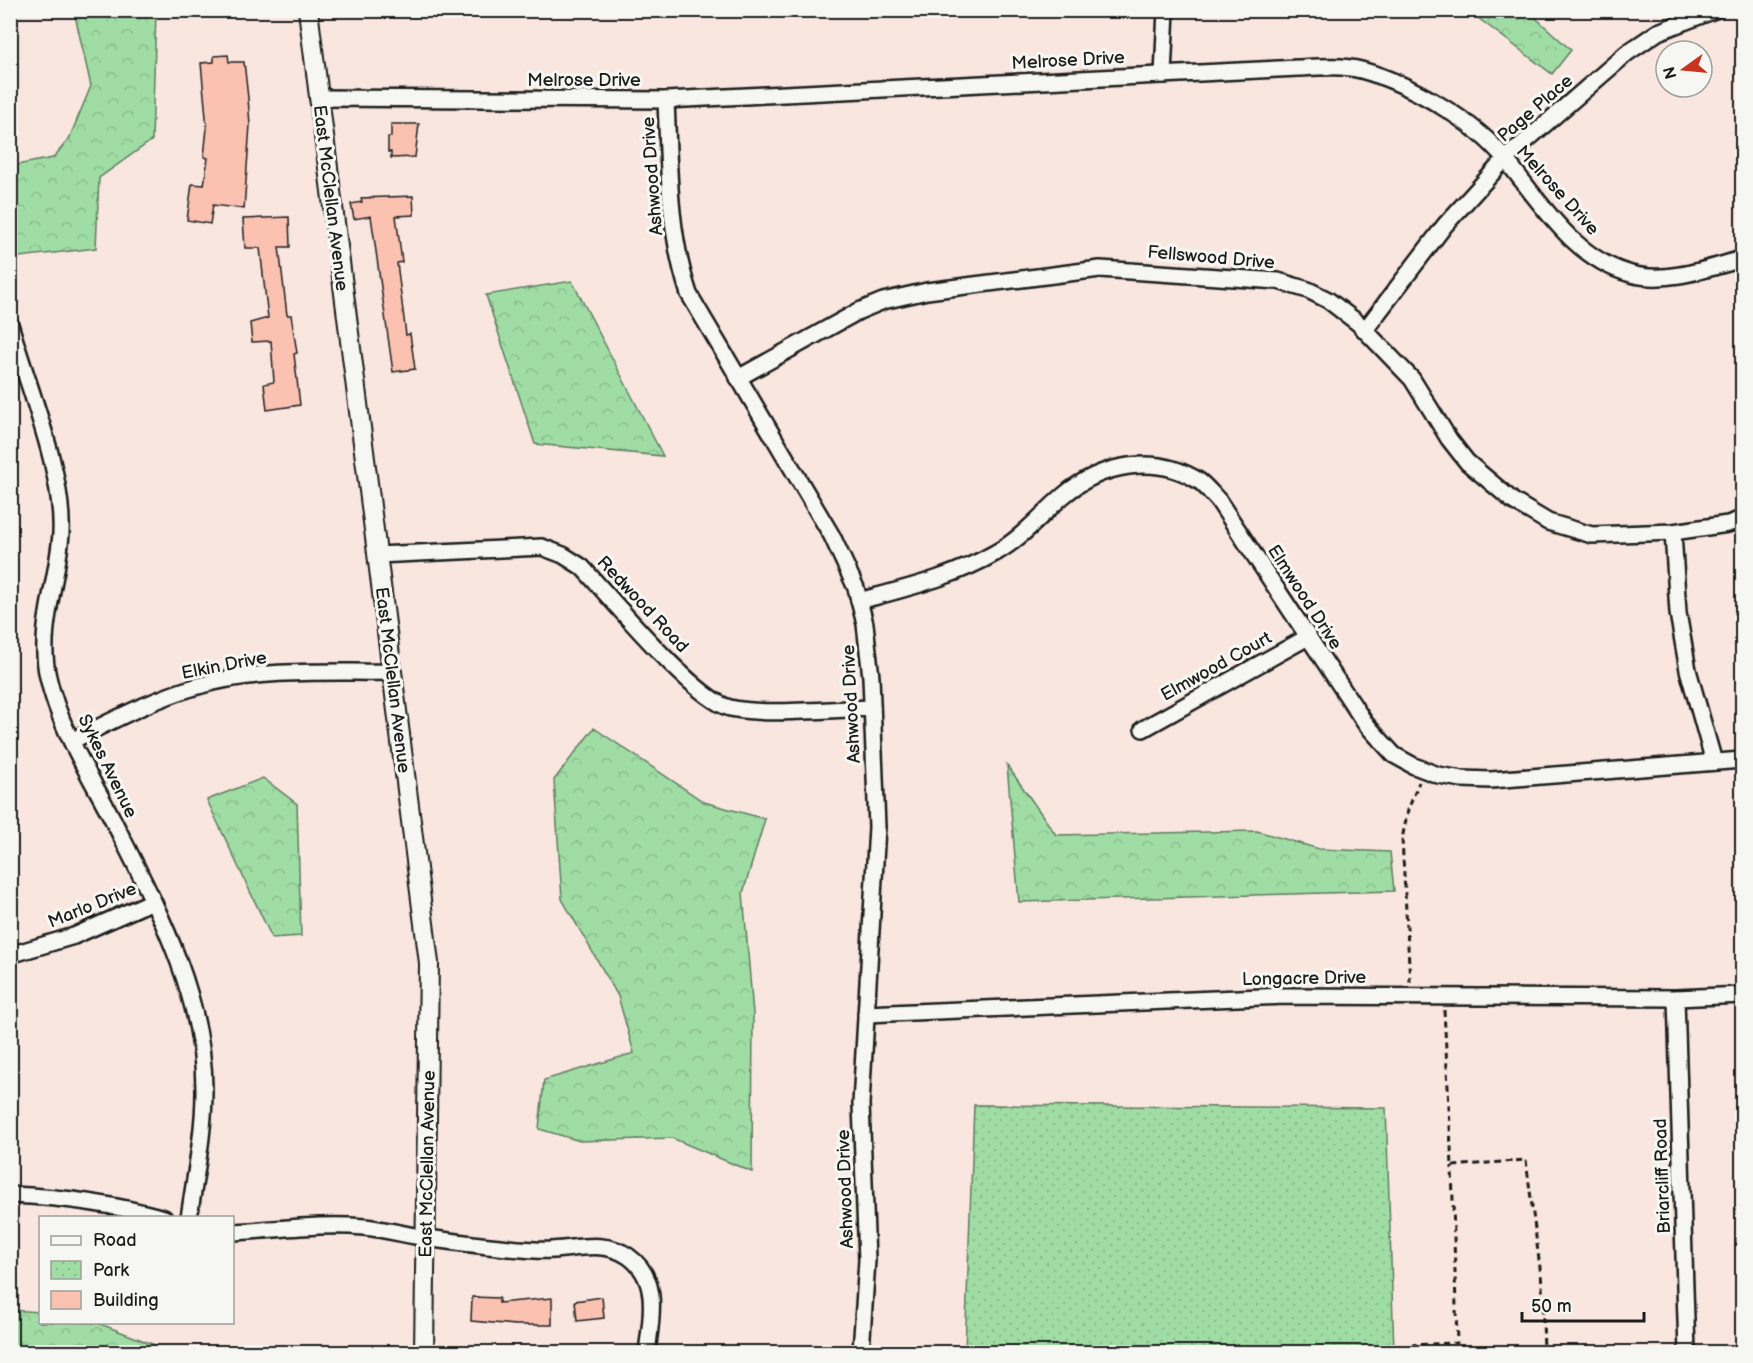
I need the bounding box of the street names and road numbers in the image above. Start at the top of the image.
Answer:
street label: Melrose Drive [1011,47,1125,74]
street label: Melrose Drive [527,70,641,91]
street label: Page Place [1494,70,1577,147]
street label: East McClellan Avenue [309,104,352,293]
street label: Ashwood Drive [638,116,667,236]
street label: Melrose Drive [1512,141,1604,240]
street label: Fellswood Drive [1146,241,1276,274]
street label: Elmwood Drive [1263,541,1346,654]
street label: Redwood Road [593,552,693,657]
street label: East McClellan Avenue [371,586,414,775]
street label: Elmwood Court [1157,627,1276,706]
street label: Ashwood Drive [838,644,865,764]
street label: Elkin Drive [180,647,269,684]
street label: Sykes Avenue [73,711,142,822]
street label: Marlo Drive [45,878,140,933]
street label: Longacre Drive [1242,967,1367,990]
street label: East McClellan Avenue [415,1070,440,1258]
street label: Briarcliff Road [1650,1118,1675,1234]
street label: Ashwood Drive [833,1129,858,1249]

